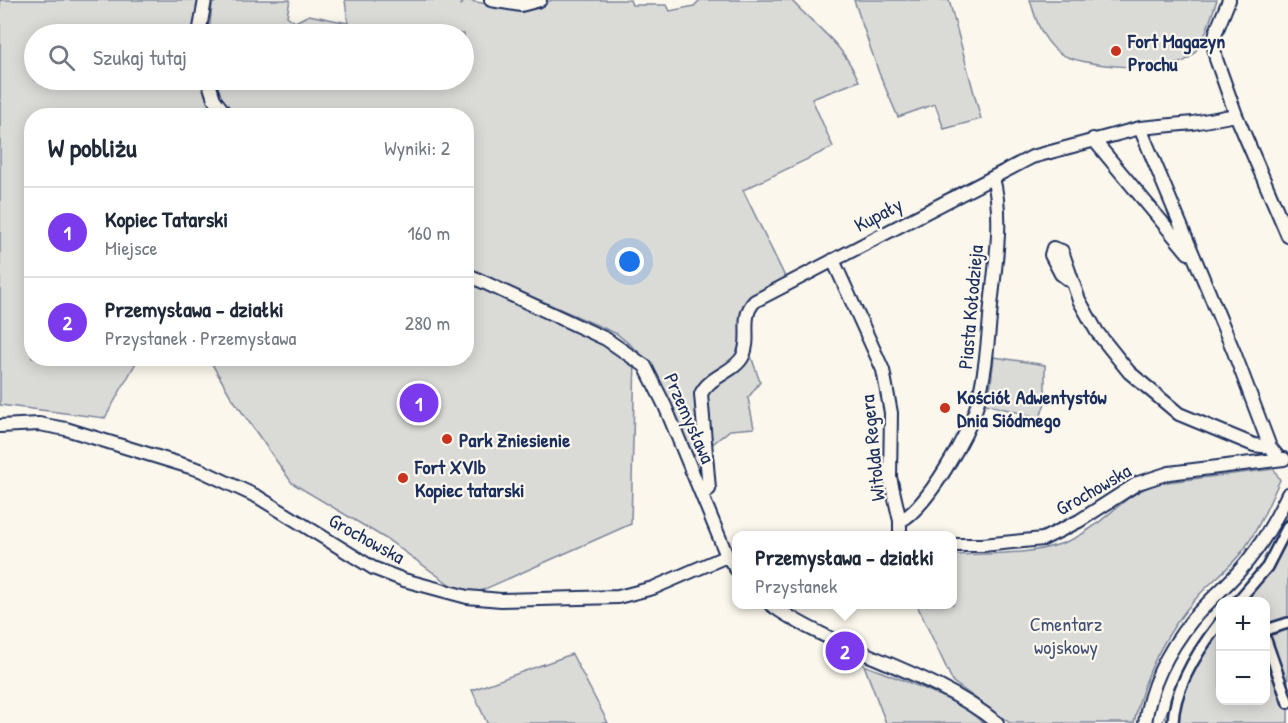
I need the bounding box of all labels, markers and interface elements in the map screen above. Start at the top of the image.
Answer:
search box [24,24,474,90]
place label: Fort Magazyn Prochu [1127,27,1225,77]
icon: search [45,41,78,74]
text: Szukaj tutaj [93,42,187,72]
marker: Fort Magazyn Prochu [1109,44,1123,58]
text: W pobliżu [48,130,137,165]
text: Wyniki: 2 [384,134,450,161]
street label: Kupały [849,190,907,238]
text: Kopiec Tatarski [105,204,228,234]
text: 1 [64,219,71,246]
text: 160 m [408,219,450,246]
text: Miejsce [105,234,157,261]
street label: Piasta Kołodzieja [951,244,989,370]
your location [615,247,644,276]
text: Przemysława - działki [105,294,284,324]
text: 2 [63,309,72,336]
text: 280 m [405,309,450,336]
text: Przystanek · Przemysława [105,324,296,351]
street label: Przemysława [658,369,722,468]
pin: 1 [400,380,438,426]
place label: Kościół Adwentystów Dnia Siódmego [957,383,1108,434]
street label: Witolda Regera [853,393,891,502]
marker: Kościół Adwentystów Dnia Siódmego [938,401,952,415]
place label: Park Zniesienie [459,426,570,453]
marker: Park Zniesienie [440,432,454,446]
place label: Fort XVIb Kopiec tatarski [414,453,525,504]
street label: Grochowska [1050,457,1136,521]
marker: Fort XVIb Kopiec tatarski [396,471,410,485]
street label: Grochowska [324,506,410,570]
popup [732,531,957,609]
text: Przemysława - działki [755,542,934,572]
text: Przystanek [755,572,837,599]
map controls [1216,597,1270,705]
button: + [1216,597,1270,651]
park label: Cmentarz wojskowy [1030,610,1103,660]
pin: 2 [826,628,864,674]
button: − [1216,651,1270,705]

